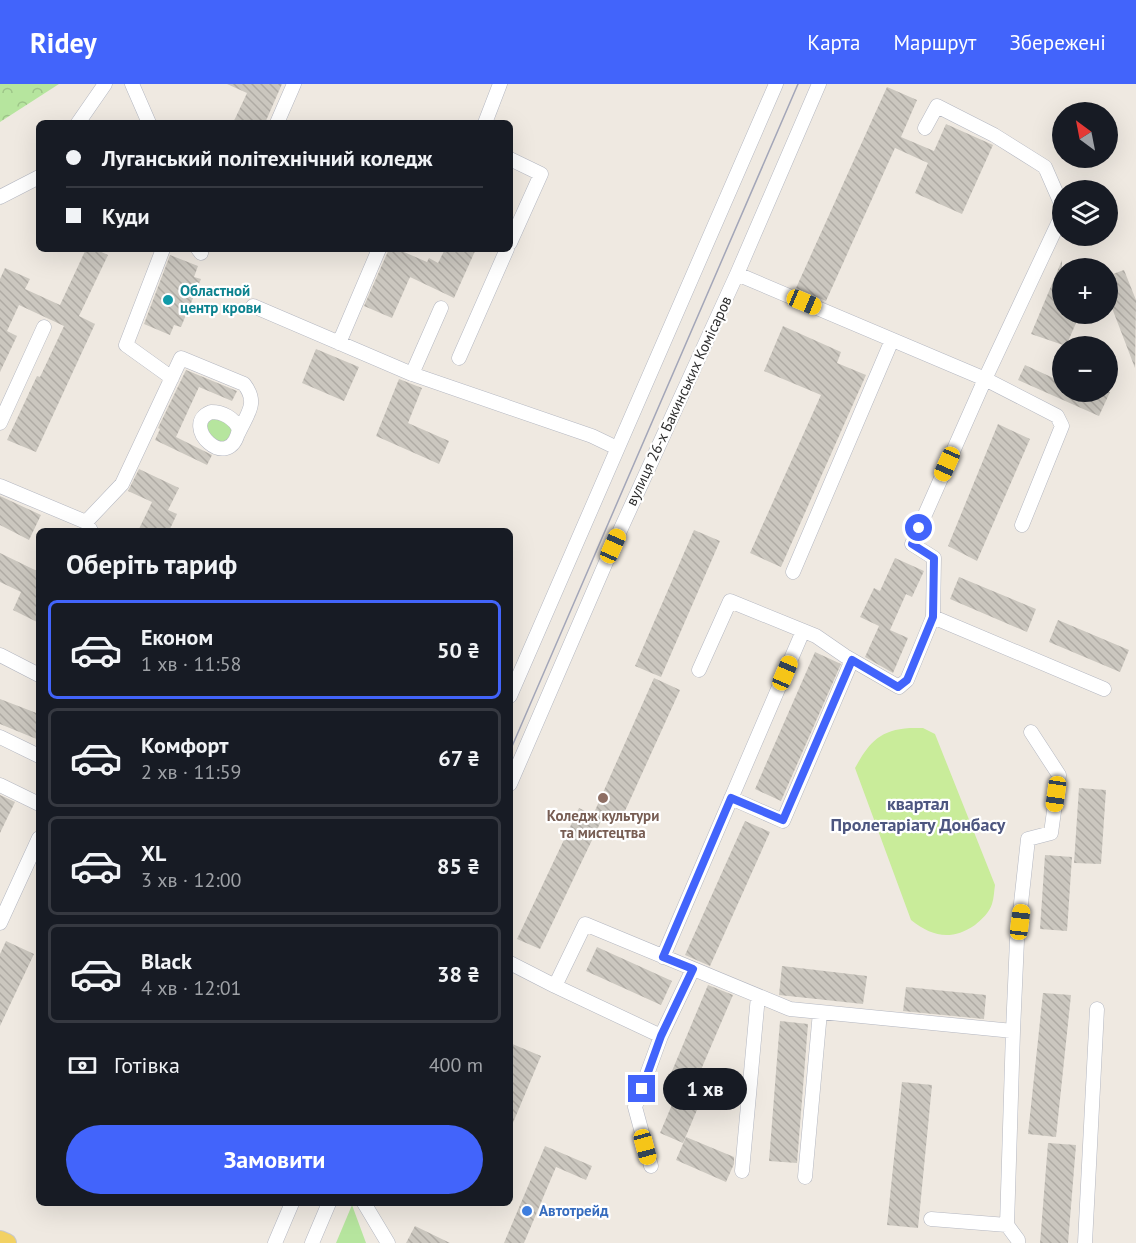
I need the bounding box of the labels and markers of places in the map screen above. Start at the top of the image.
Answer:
place label: Областной центр крови [180,281,261,317]
marker: Областной центр крови [161,293,175,307]
marker: Коледж культури та мистецтва [596,791,610,805]
place label: Коледж культури та мистецтва [547,806,659,842]
place label: Автотрейд [539,1201,609,1220]
marker: Автотрейд [520,1204,534,1218]

